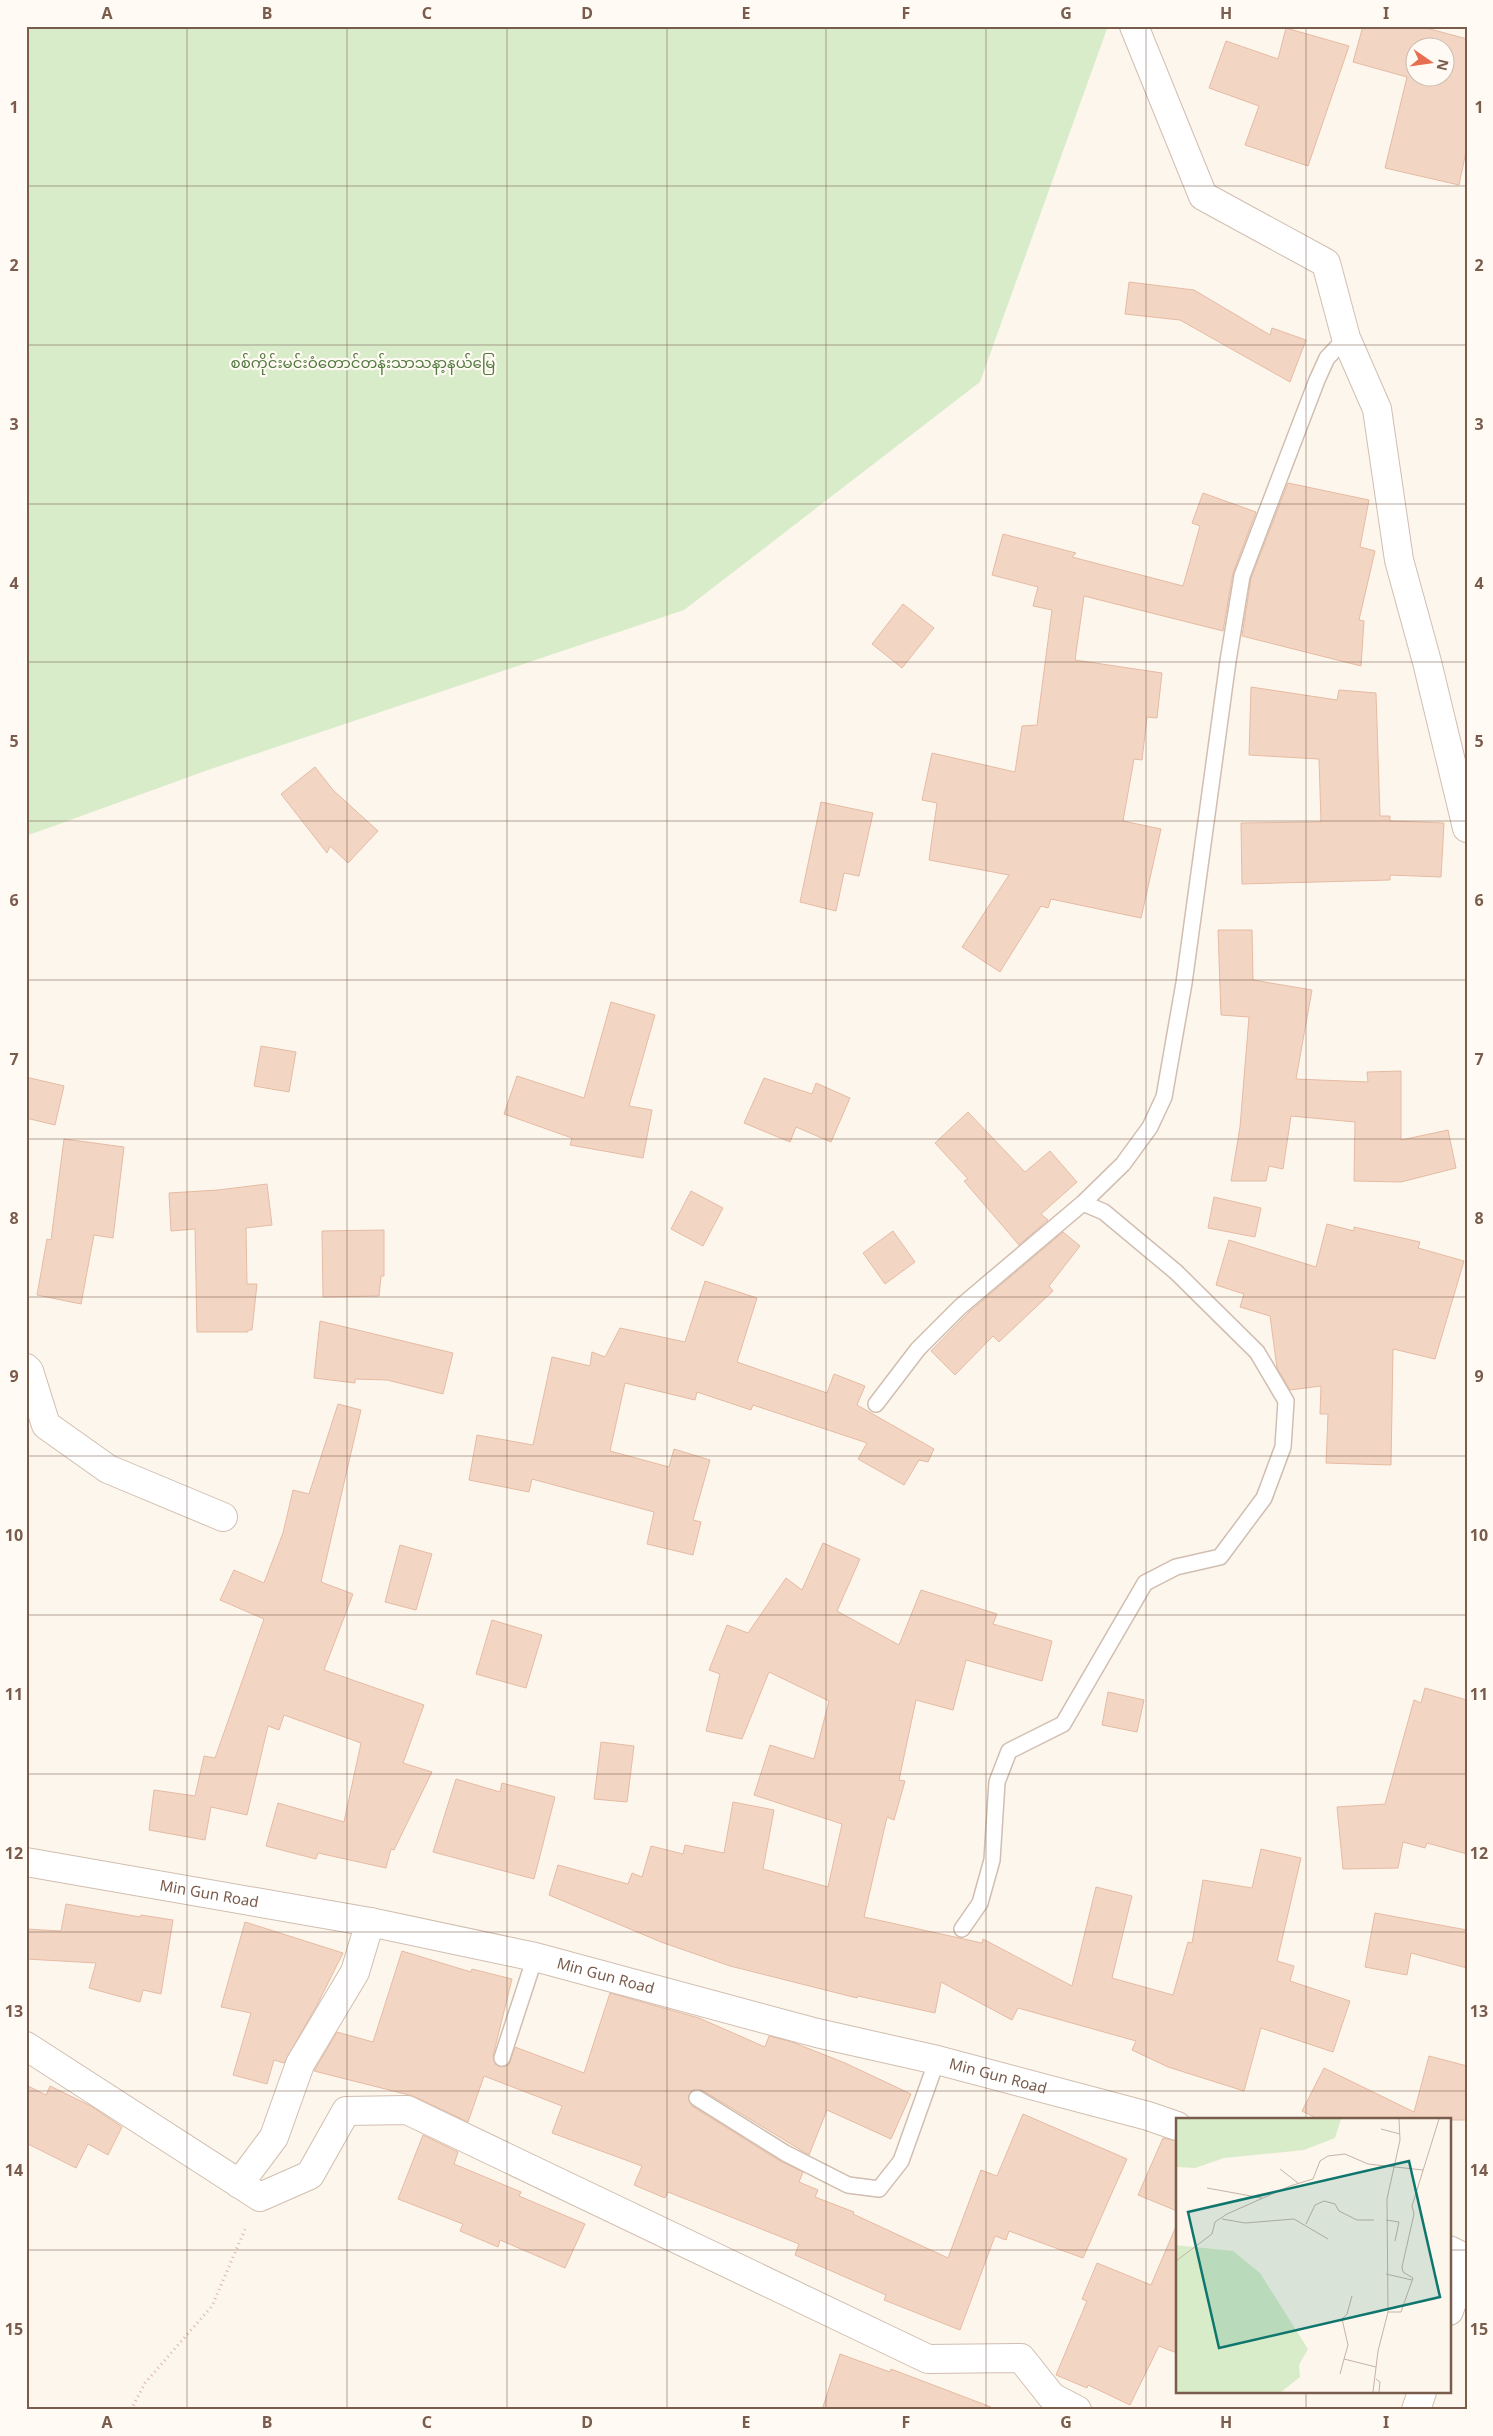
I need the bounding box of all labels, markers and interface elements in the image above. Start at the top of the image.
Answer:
text: A [101,2,113,24]
text: B [262,2,272,24]
text: C [422,2,432,24]
text: D [581,2,593,24]
text: E [742,2,751,24]
text: F [902,2,910,24]
text: G [1060,2,1072,24]
text: H [1220,2,1232,24]
text: I [1383,2,1389,24]
north arrow [1406,38,1456,88]
text: N [1433,57,1454,73]
text: 1 [9,96,19,118]
text: 1 [1474,96,1484,118]
text: 2 [9,254,19,276]
text: 2 [1474,254,1484,276]
park label: စစ်ကိုင်းမင်းဝံတောင်တန်းသာသနာ့နယ်မြေ [231,352,495,375]
text: 3 [9,413,19,435]
text: 3 [1474,413,1484,435]
text: 4 [9,572,19,594]
text: 4 [1474,572,1484,594]
text: 5 [9,730,19,752]
text: 5 [1474,730,1484,752]
text: 6 [9,889,19,911]
text: 6 [1474,889,1484,911]
text: 7 [9,1048,19,1070]
text: 7 [1474,1048,1484,1070]
text: 8 [9,1207,19,1229]
text: 8 [1474,1207,1484,1229]
text: 9 [9,1365,19,1387]
text: 9 [1474,1365,1484,1387]
text: 10 [5,1524,23,1546]
text: 10 [1470,1524,1488,1546]
text: 11 [5,1683,23,1705]
text: 11 [1470,1683,1488,1705]
text: 12 [5,1842,23,1864]
text: 12 [1470,1842,1488,1864]
street label: Min Gun Road [158,1875,260,1911]
street label: Min Gun Road [555,1952,657,1998]
text: 13 [5,2000,23,2022]
text: 13 [1470,2000,1488,2022]
street label: Min Gun Road [947,2053,1049,2098]
inset map [1176,2118,1450,2394]
text: 14 [5,2159,23,2181]
text: 14 [1470,2159,1488,2181]
text: 15 [5,2318,23,2340]
text: 15 [1470,2318,1488,2340]
text: A [101,2411,113,2433]
text: B [262,2411,272,2433]
text: C [422,2411,432,2433]
text: D [581,2411,593,2433]
text: E [742,2411,751,2433]
text: F [902,2411,910,2433]
text: G [1060,2411,1072,2433]
text: H [1220,2411,1232,2433]
text: I [1383,2411,1389,2433]

